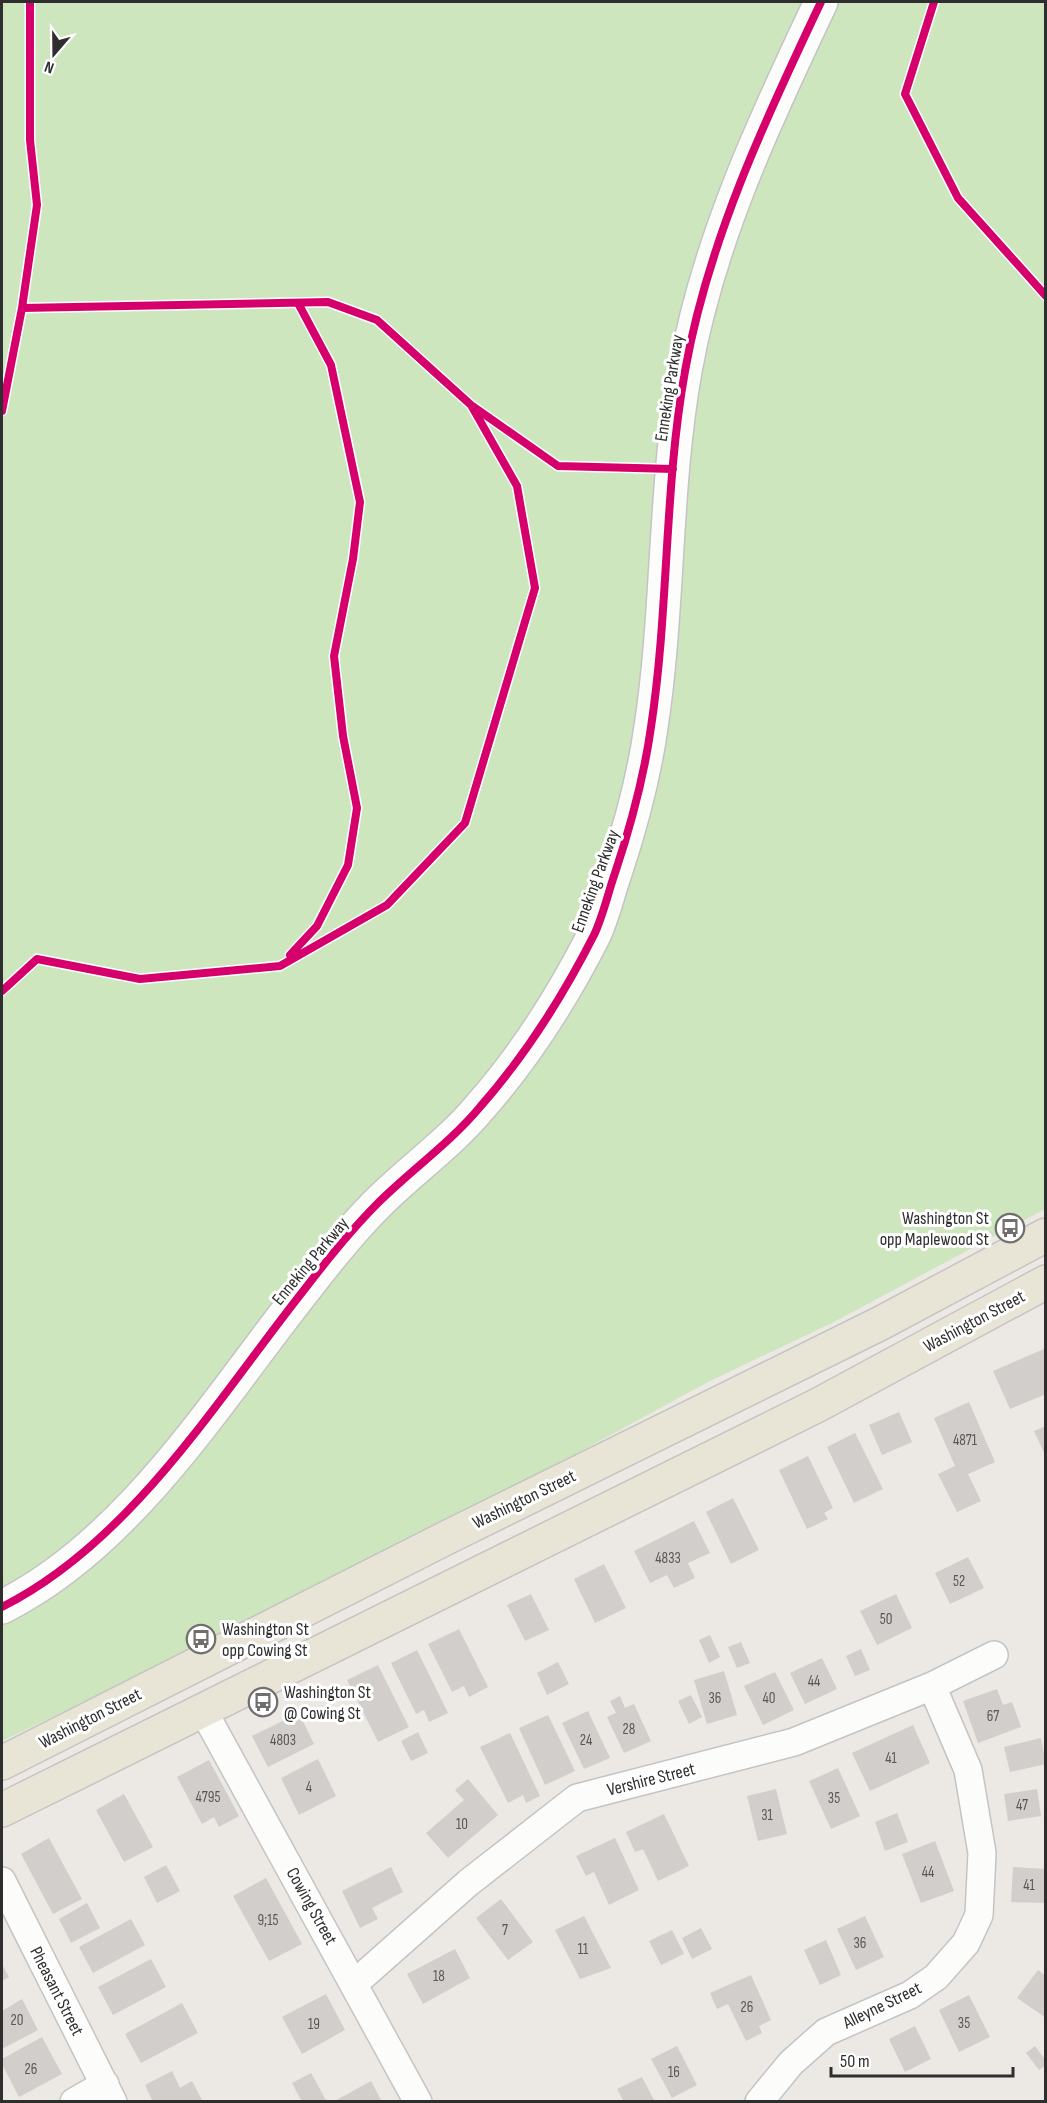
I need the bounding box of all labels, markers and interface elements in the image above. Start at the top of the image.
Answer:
north arrow [24,24,84,84]
text: N [42,56,57,77]
street label: Enneking Parkway [651,333,688,443]
street label: Enneking Parkway [567,827,624,936]
place label: Washington St opp Maplewood St [880,1208,990,1250]
bus stop icon: Washington St opp Maplewood St [994,1212,1026,1244]
street label: Enneking Parkway [268,1213,353,1309]
street label: Washington Street [920,1286,1029,1357]
house number: 4871 [953,1431,978,1450]
street label: Washington Street [469,1465,580,1533]
house number: 4833 [655,1549,681,1568]
house number: 52 [953,1572,965,1591]
house number: 50 [880,1610,892,1629]
place label: Washington St opp Cowing St [222,1619,310,1661]
bus stop icon: Washington St opp Cowing St [185,1623,217,1655]
house number: 44 [808,1672,820,1691]
place label: Washington St @ Cowing St [284,1682,372,1724]
street label: Washington Street [36,1683,145,1753]
bus stop icon: Washington St @ Cowing St [247,1686,279,1718]
house number: 36 [709,1689,721,1708]
house number: 40 [763,1689,775,1708]
house number: 67 [987,1707,999,1726]
house number: 28 [623,1720,635,1739]
house number: 4803 [270,1731,296,1750]
house number: 24 [580,1731,592,1750]
house number: 41 [885,1749,898,1768]
street label: Vershire Street [605,1758,698,1801]
house number: 4 [306,1778,312,1797]
house number: 4795 [196,1788,220,1807]
house number: 35 [828,1789,840,1808]
house number: 47 [1016,1796,1028,1815]
house number: 31 [761,1806,774,1825]
house number: 10 [456,1815,468,1834]
house number: 44 [922,1863,934,1882]
street label: Cowing Street [282,1864,342,1949]
house number: 41 [1023,1876,1036,1895]
house number: 9;15 [258,1911,278,1930]
house number: 7 [502,1921,508,1940]
house number: 36 [854,1934,866,1953]
house number: 11 [578,1940,589,1959]
street label: Pheasant Street [25,1943,88,2040]
house number: 18 [433,1967,445,1986]
street label: Alleyne Street [839,1977,925,2034]
house number: 26 [741,1998,753,2017]
house number: 20 [11,2011,23,2030]
house number: 35 [958,2014,970,2033]
house number: 19 [308,2015,320,2034]
scale bar [831,2040,1012,2078]
text: 50 m [840,2051,870,2072]
house number: 26 [25,2060,37,2079]
house number: 16 [668,2063,680,2082]

